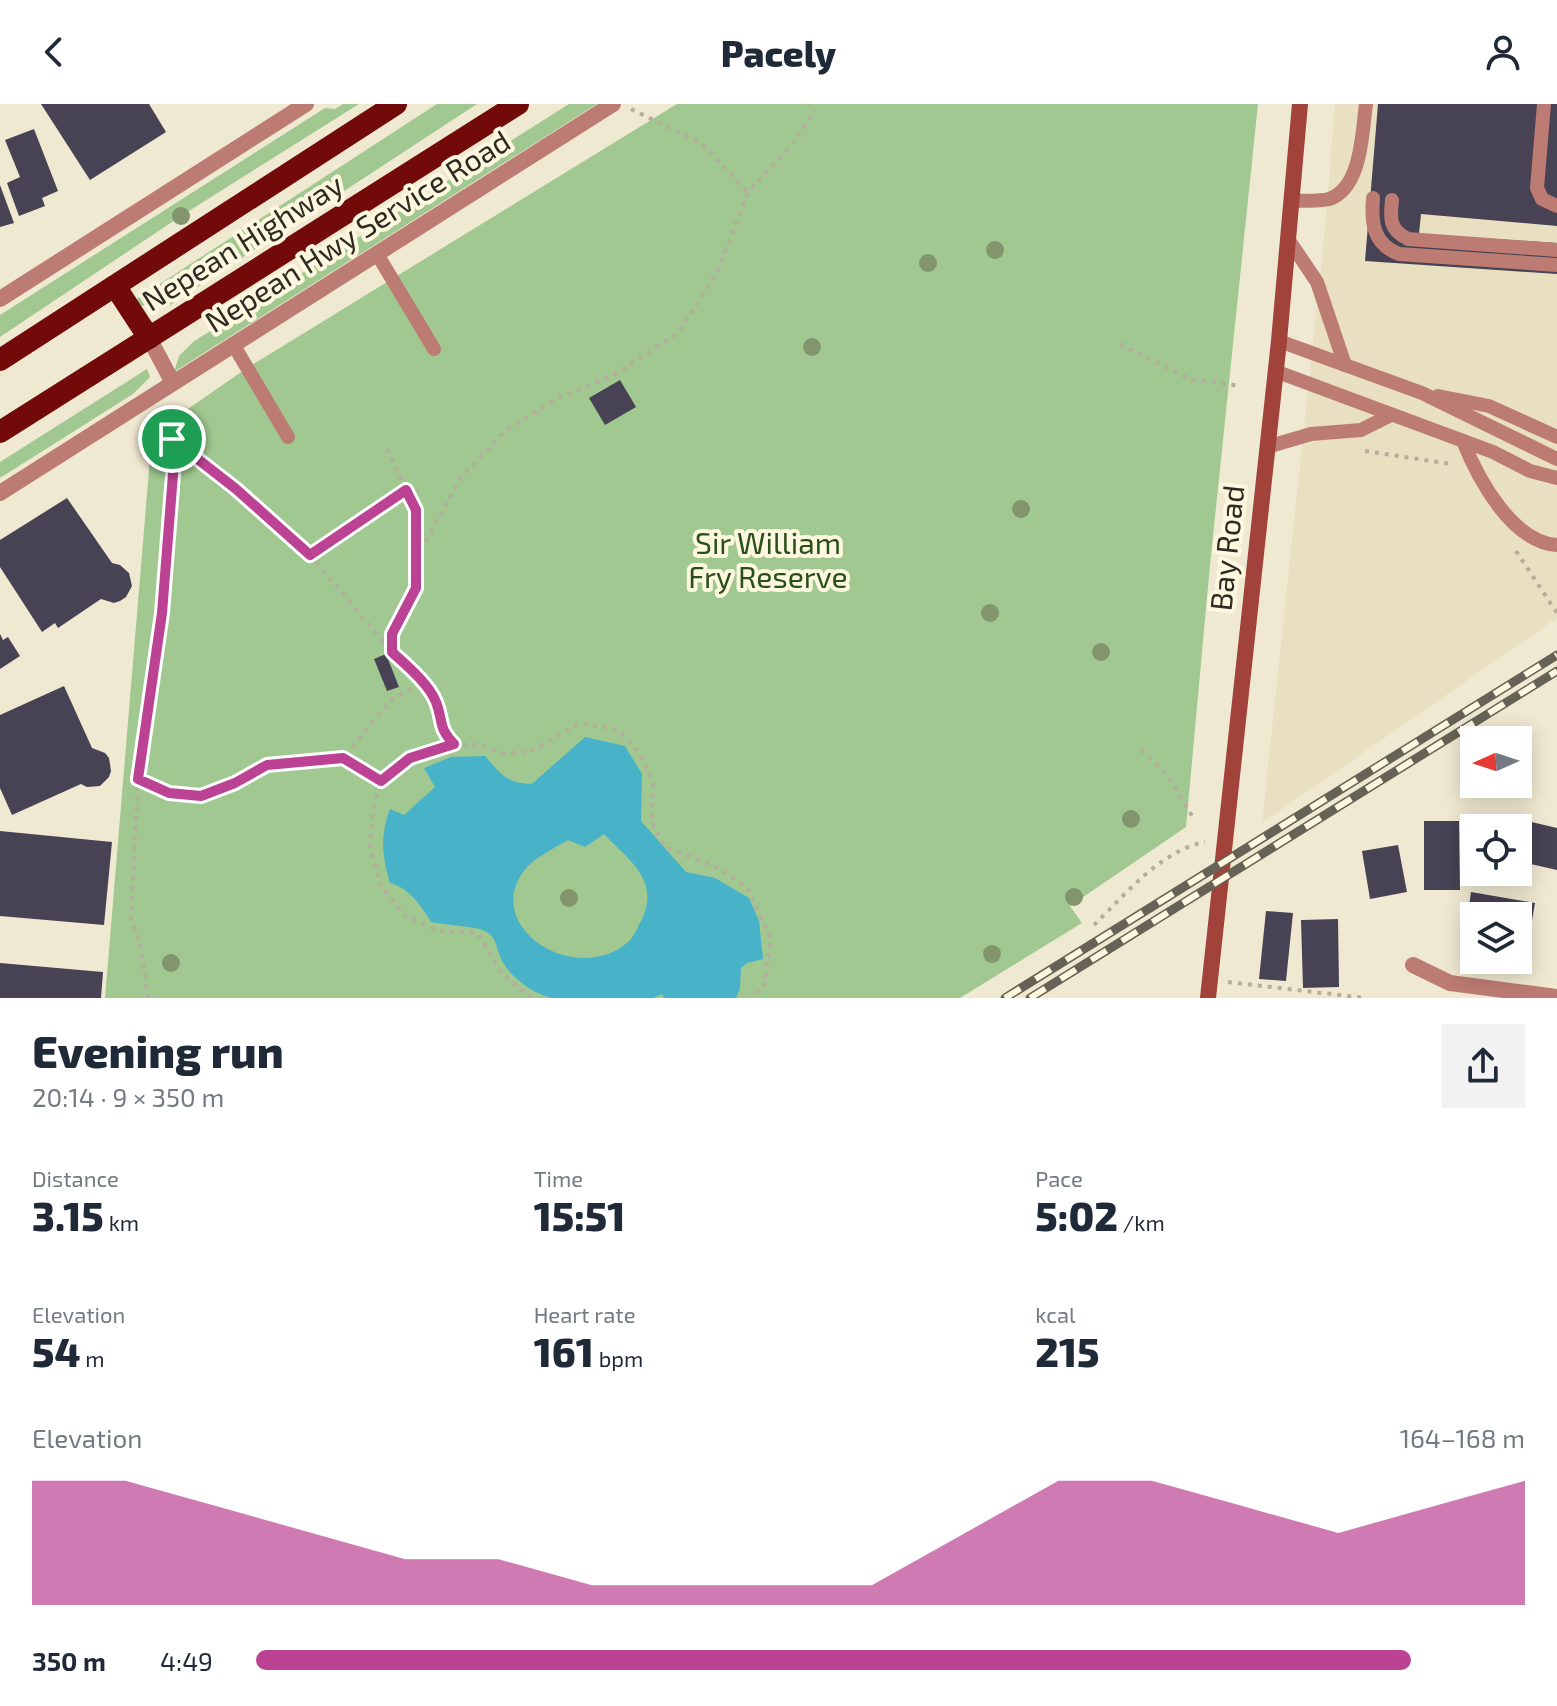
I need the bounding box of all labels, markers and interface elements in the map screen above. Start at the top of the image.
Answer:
icon: back [32,30,76,74]
icon: person [1481,30,1525,74]
text: Pacely [721,31,836,74]
street label: Nepean Hwy Service Road [198,122,516,339]
street label: Nepean Highway [135,165,349,318]
pin [138,405,206,473]
icon: arrive [150,417,194,461]
street label: Bay Road [1202,483,1251,612]
park label: Sir William Fry Reserve [688,524,848,594]
north arrow [1460,726,1532,798]
map controls [1460,726,1532,974]
button: locate [1460,814,1532,886]
button: layers [1460,902,1532,974]
text: Evening run [32,1024,284,1077]
button: share [1441,1024,1525,1108]
text: 20:14 · 9 × 350 m [32,1081,224,1112]
text: Distance [32,1165,119,1191]
text: Time [534,1165,583,1191]
text: Pace [1035,1165,1083,1191]
text: 3.15 [32,1191,104,1239]
text: 15:51 [534,1191,625,1239]
text: 5:02 [1035,1191,1118,1239]
text: km [104,1209,139,1235]
text: /km [1118,1209,1165,1235]
text: Elevation [32,1301,125,1327]
text: Heart rate [534,1301,635,1327]
text: kcal [1035,1301,1076,1327]
text: 54 [32,1327,80,1375]
text: 161 [534,1327,594,1375]
text: 215 [1035,1327,1099,1375]
text: m [80,1345,105,1371]
text: bpm [594,1345,643,1371]
text: Elevation [32,1422,142,1453]
text: 164–168 m [1400,1422,1525,1453]
text: 350 m [32,1645,106,1676]
text: 4:49 [160,1645,213,1676]

